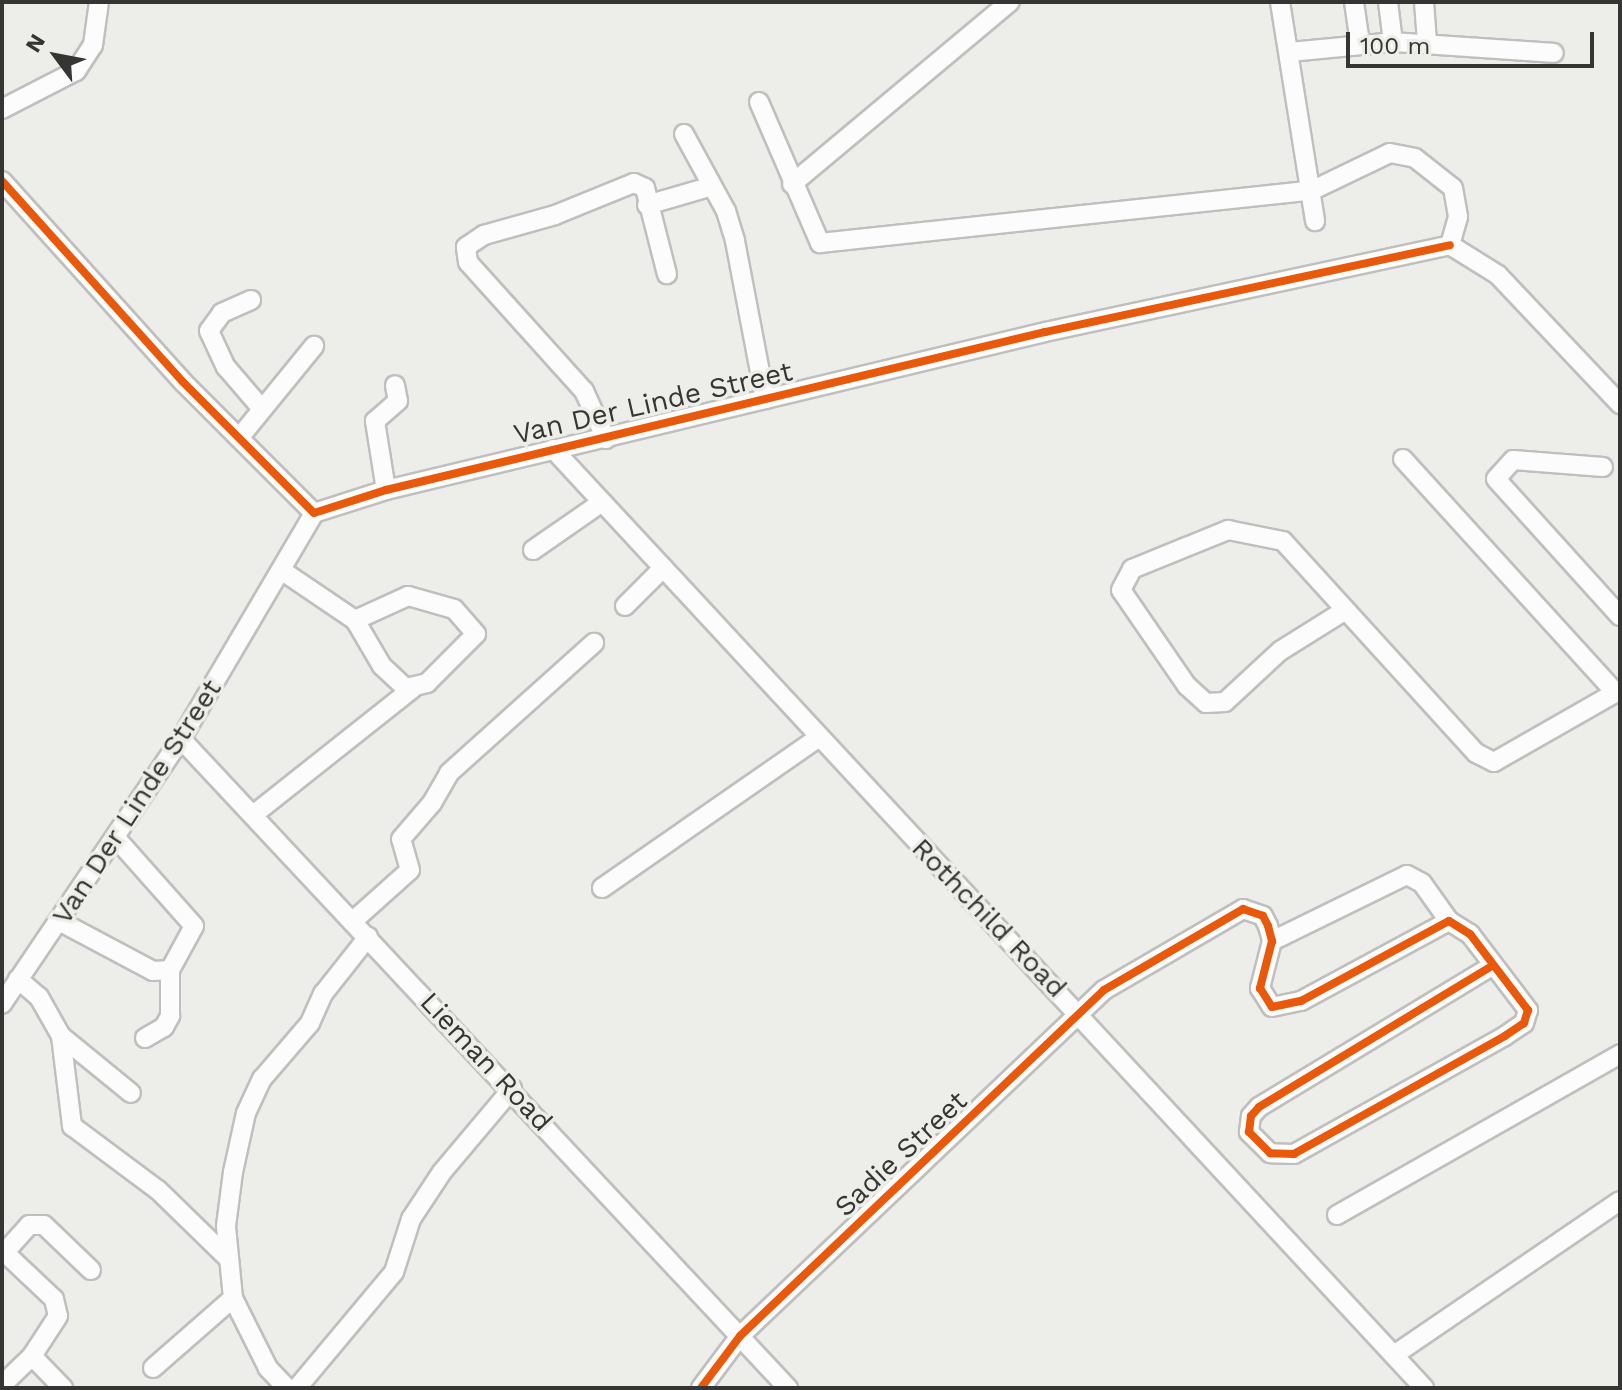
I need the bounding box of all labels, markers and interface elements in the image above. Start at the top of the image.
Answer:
north arrow [16,16,96,96]
scale bar [1350,16,1598,66]
text: N [20,29,50,57]
text: 100 m [1360,32,1430,60]
street label: Van Der Linde Street [510,355,796,451]
street label: Van Der Linde Street [45,673,229,931]
street label: Rothchild Road [905,831,1073,1005]
street label: Lieman Road [413,985,559,1139]
street label: Sadie Street [828,1084,974,1224]

